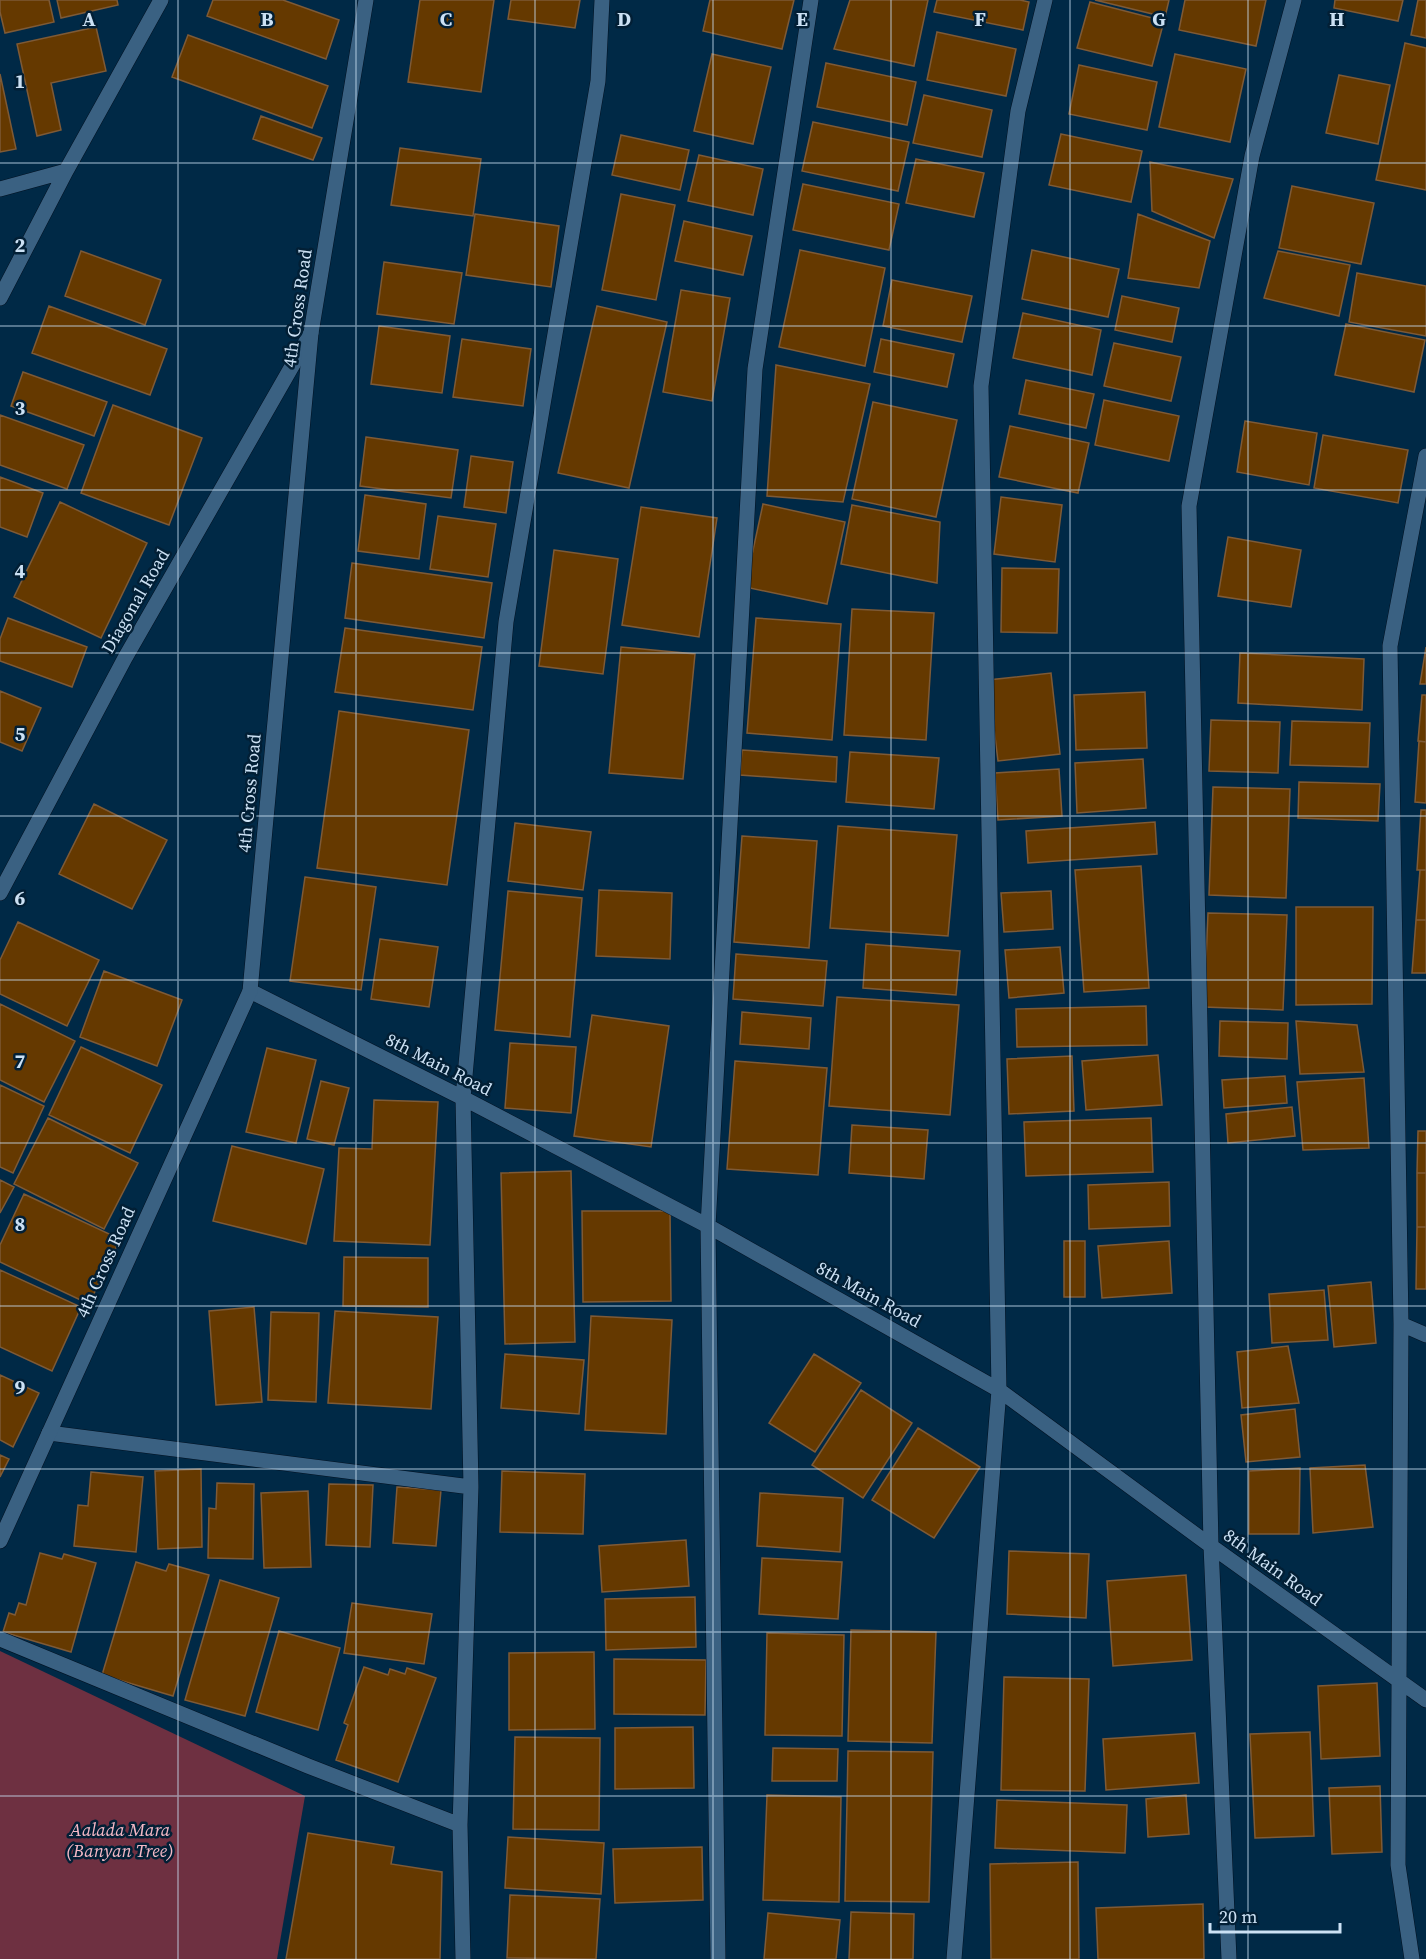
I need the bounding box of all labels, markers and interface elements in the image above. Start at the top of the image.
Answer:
text: A [82,5,96,33]
text: B [260,5,274,33]
text: C [440,5,452,33]
text: D [617,5,631,33]
text: E [796,5,808,33]
text: F [974,5,986,33]
text: G [1152,5,1166,33]
text: H [1329,5,1345,33]
text: 1 [15,67,25,95]
text: 2 [15,231,26,259]
street label: 4th Cross Road [276,247,318,369]
text: 3 [15,394,26,422]
street label: Diagonal Road [95,544,175,658]
text: 4 [15,557,26,585]
text: 5 [15,720,26,748]
street label: 4th Cross Road [231,733,267,853]
text: 6 [15,884,26,912]
street label: 8th Main Road [382,1026,496,1102]
text: 7 [15,1047,26,1075]
street label: 4th Cross Road [69,1202,141,1322]
text: 8 [15,1210,25,1238]
street label: 8th Main Road [812,1255,926,1333]
text: 9 [15,1373,26,1401]
street label: 8th Main Road [1219,1523,1327,1611]
park label: Aalada Mara (Banyan Tree) [66,1817,174,1863]
scale bar [1210,1896,1340,1934]
text: 20 m [1219,1904,1257,1929]

